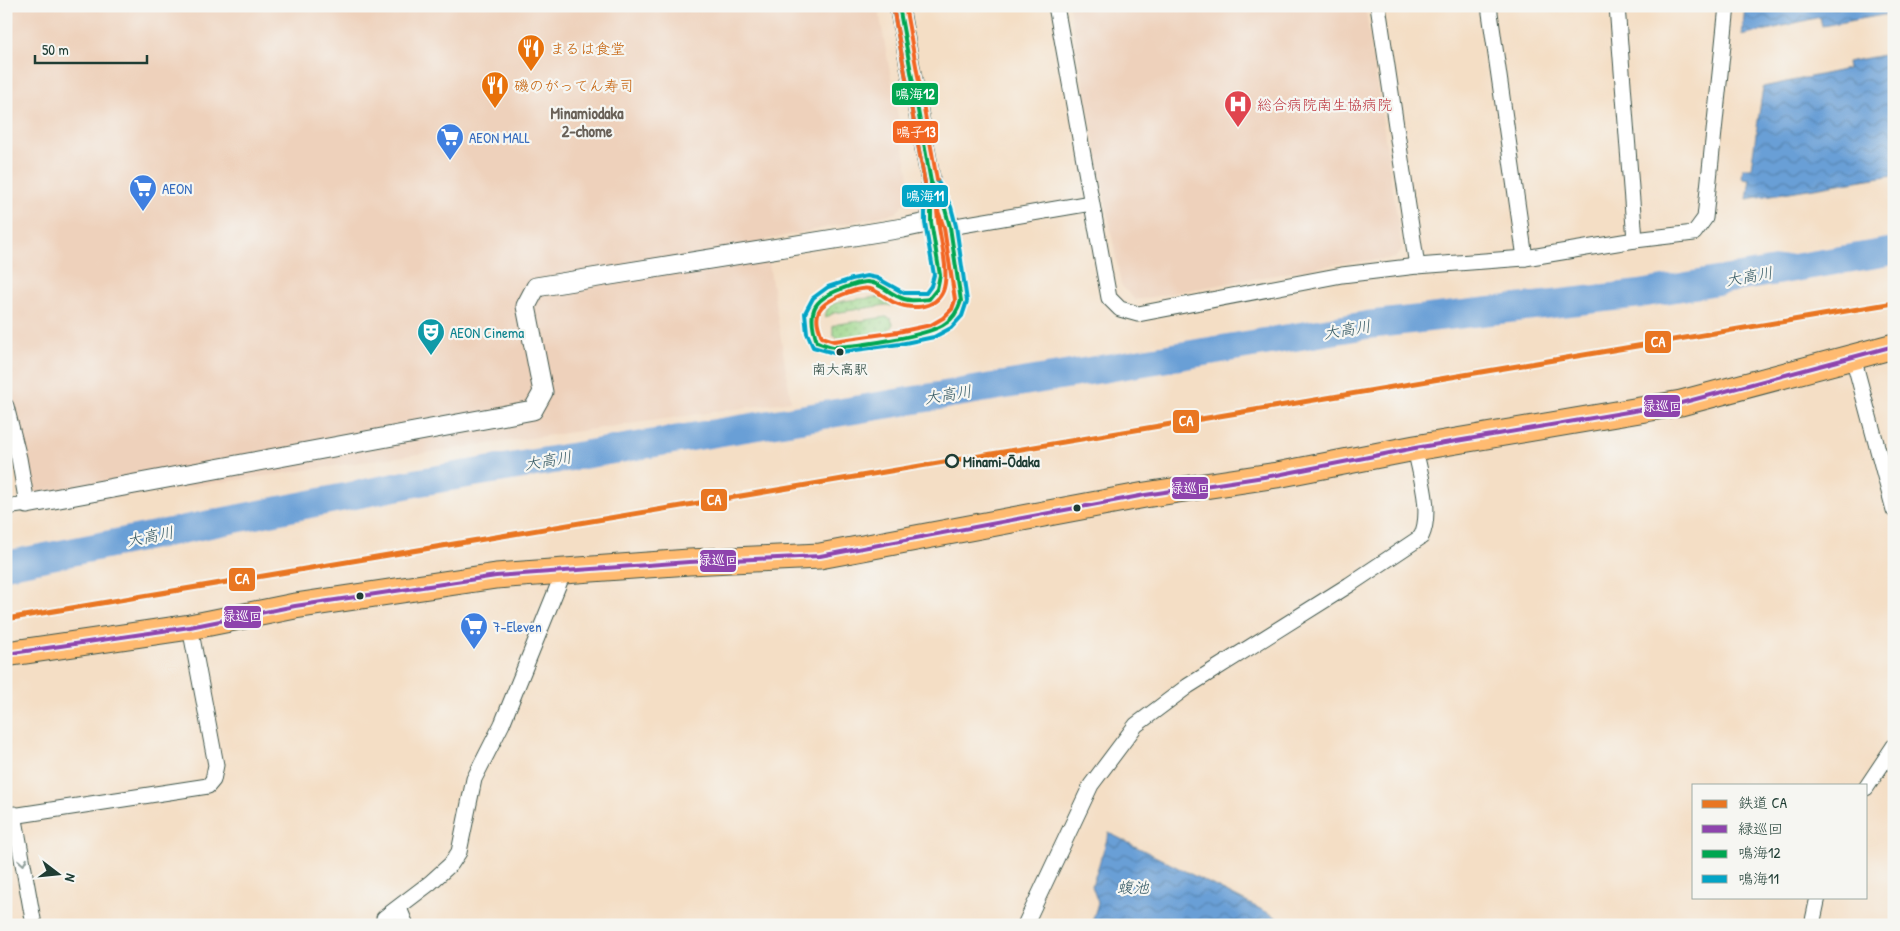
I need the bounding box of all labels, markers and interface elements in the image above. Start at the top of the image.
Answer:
scale bar [35,32,148,64]
restaurant icon: まるは食堂 [516,33,546,72]
place label: まるは食堂 [550,38,625,59]
text: 50 m [42,39,69,60]
restaurant icon: 磯のがってん寿司 [480,70,510,109]
place label: 磯のがってん寿司 [514,75,634,96]
line badge: 鳴海12 [891,82,939,106]
text: 鳴海12 [895,84,935,103]
hospital icon: 総合病院南生協病院 [1223,89,1253,128]
place label: 総合病院南生協病院 [1257,94,1392,115]
district label: Minamiodaka 2-chome [551,102,624,142]
line badge: 鳴子13 [892,120,939,144]
supermarket icon: AEON MALL [435,122,465,161]
text: 鳴子13 [896,122,936,141]
place label: AEON MALL [469,127,531,148]
supermarket icon: AEON [128,173,158,212]
place label: AEON [162,178,192,199]
line badge: 鳴海11 [901,184,949,208]
text: 鳴海11 [906,186,944,205]
water label: 大高川 [1723,261,1775,291]
water label: 大高川 [1322,314,1372,344]
theatre icon: AEON Cinema [416,317,446,356]
place label: AEON Cinema [450,322,524,343]
line badge: CA [1644,330,1672,354]
text: CA [1651,332,1665,351]
marker: 南大高駅 [835,347,845,357]
place label: 南大高駅 [812,359,868,378]
water label: 大高川 [923,379,973,409]
line badge: 緑巡回 [1643,394,1681,418]
text: 緑巡回 [1641,396,1683,415]
line badge: CA [1172,409,1200,434]
text: CA [1179,411,1193,430]
water label: 大高川 [523,445,573,475]
place label: Minami-Ōdaka [963,451,1040,472]
marker: Minami-Ōdaka [945,454,959,468]
line badge: 緑巡回 [1171,476,1209,500]
text: 緑巡回 [1169,478,1211,497]
line badge: CA [700,488,728,512]
text: CA [707,490,721,509]
unlabelled marker [1072,503,1082,513]
water label: 大高川 [124,521,176,551]
line badge: 緑巡回 [699,549,737,573]
text: 緑巡回 [697,550,739,569]
line badge: CA [228,567,256,592]
text: CA [235,569,249,588]
unlabelled marker [355,591,365,601]
line badge: 緑巡回 [223,605,262,629]
text: 緑巡回 [221,606,263,625]
supermarket icon: 7-Eleven [459,611,489,650]
place label: 7-Eleven [493,616,542,637]
legend [1692,784,1868,898]
text: 鉄道 CA [1738,792,1788,813]
text: 緑巡回 [1738,818,1783,839]
text: 鳴海12 [1738,842,1780,863]
north arrow [32,848,82,898]
one-way arrow [17,858,27,866]
text: 鳴海11 [1738,868,1779,889]
text: N [61,872,81,884]
water label: 蝮池 [1117,876,1150,898]

